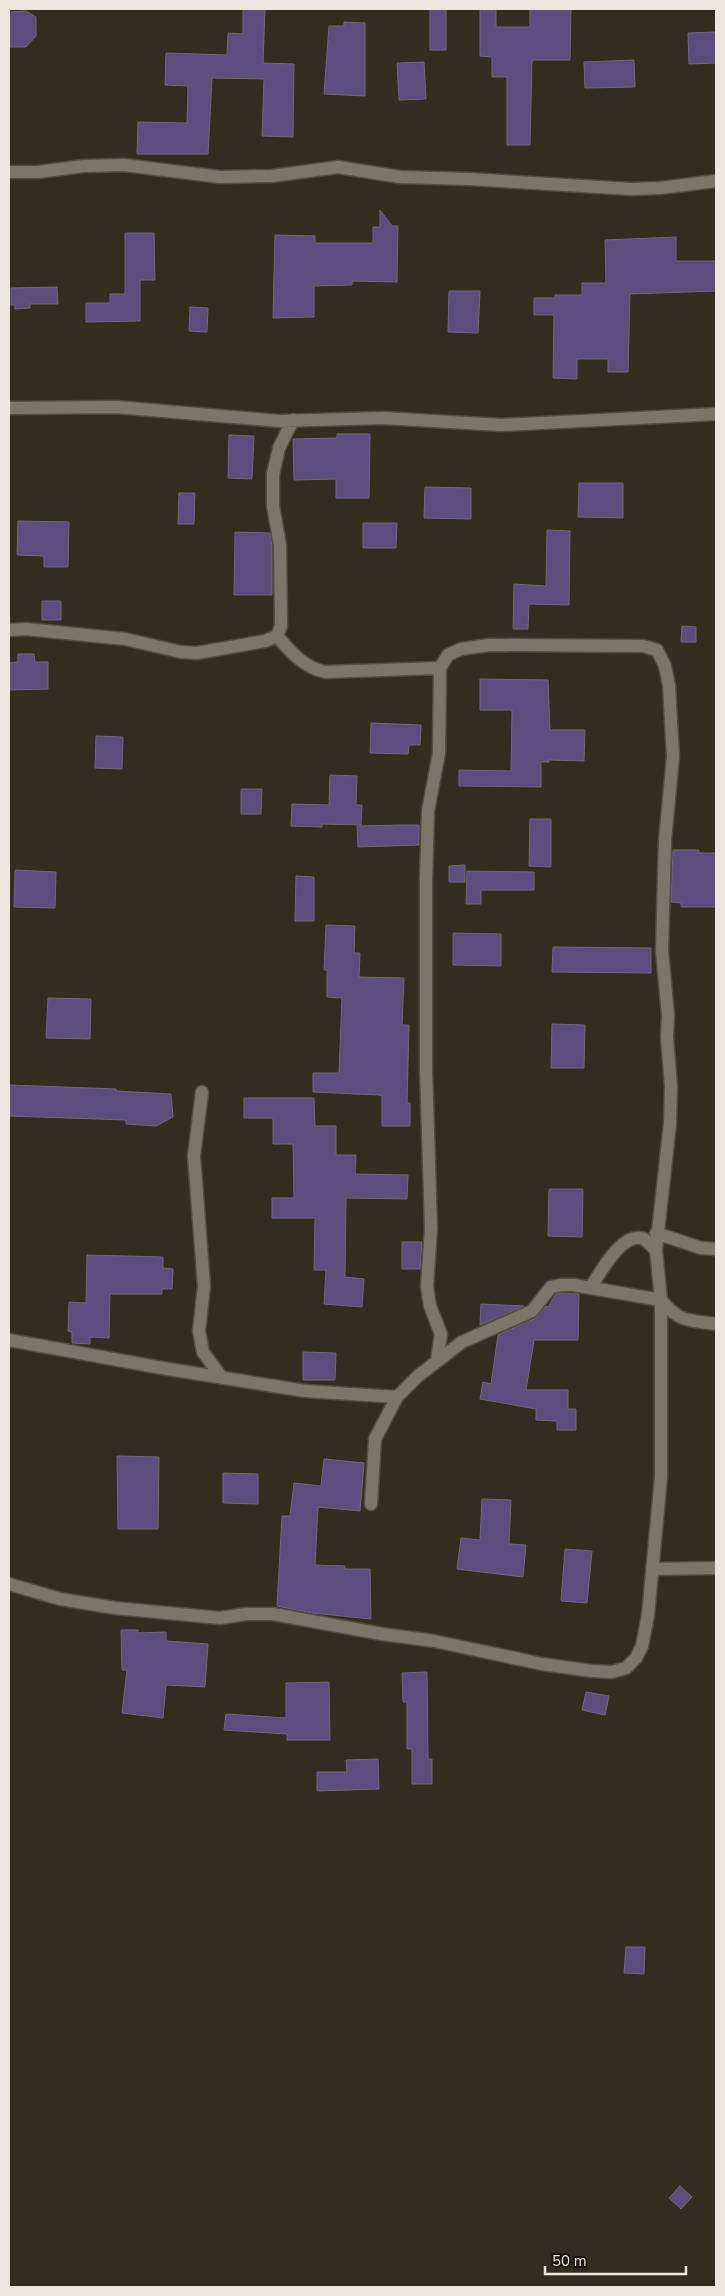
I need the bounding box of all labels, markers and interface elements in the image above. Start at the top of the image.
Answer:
scale bar [545,2244,686,2276]
text: 50 m [552,2251,587,2271]

